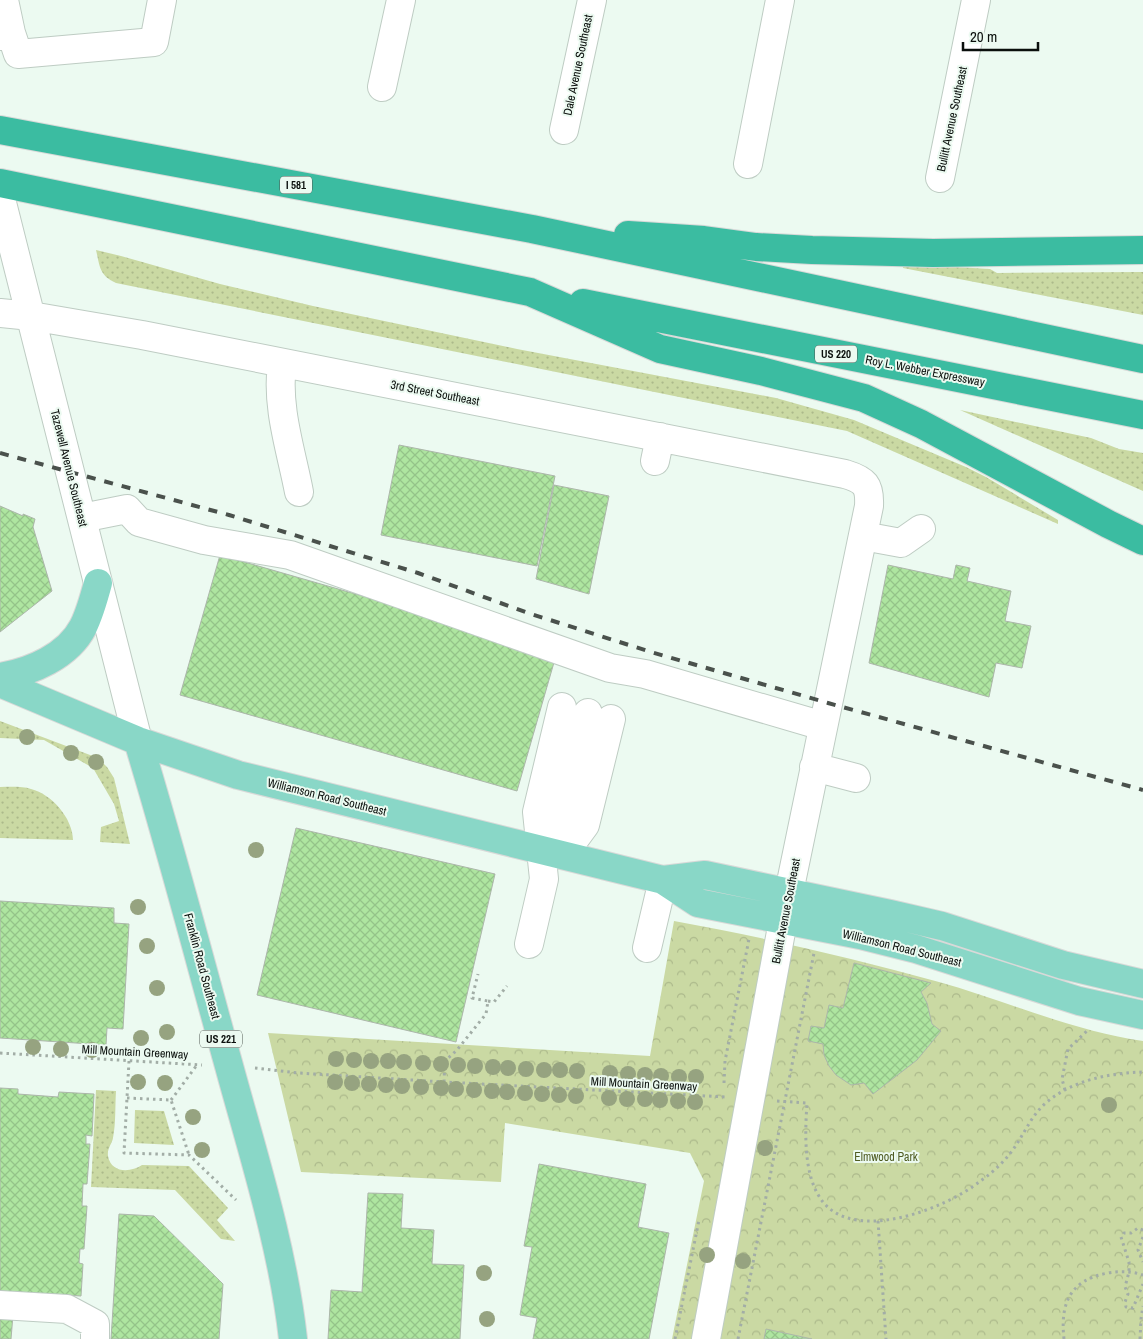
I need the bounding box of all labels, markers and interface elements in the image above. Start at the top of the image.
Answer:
street label: Dale Avenue Southeast [559,13,597,117]
scale bar [963,20,1038,52]
text: 20 m [970,26,997,47]
street label: Bullitt Avenue Southeast [933,65,971,173]
road number: I 581 [280,176,312,194]
road number: US 220 [815,346,857,362]
street label: Roy L. Webber Expressway [864,352,986,390]
street label: 3rd Street Southeast [389,377,481,410]
street label: Tazewell Avenue Southeast [47,408,91,529]
street label: Williamson Road Southeast [266,774,388,820]
street label: Bullitt Avenue Southeast [768,857,804,965]
street label: Franklin Road Southeast [180,911,224,1021]
street label: Williamson Road Southeast [841,925,963,971]
road number: US 221 [200,1030,242,1048]
street label: Mill Mountain Greenway [81,1041,189,1063]
street label: Mill Mountain Greenway [590,1073,698,1095]
park label: Elmwood Park [854,1149,918,1165]

